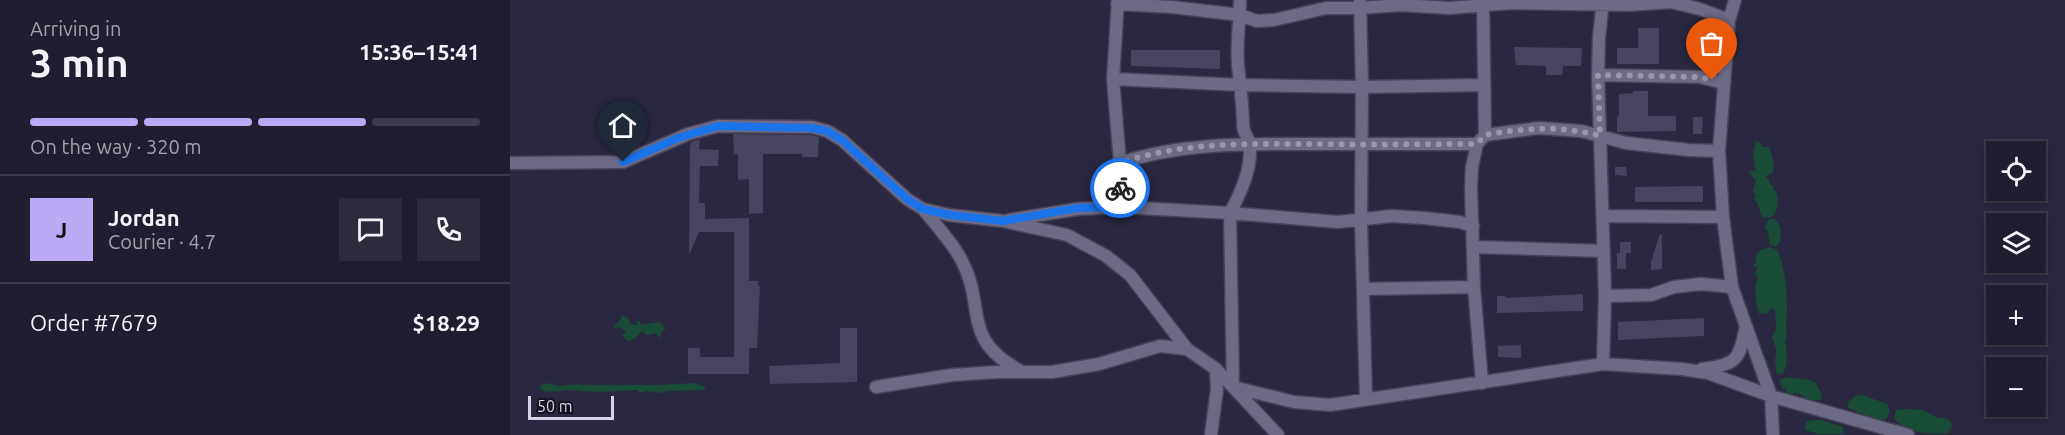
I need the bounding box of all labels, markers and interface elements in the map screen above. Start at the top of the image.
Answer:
text: Arriving in [30,17,121,40]
pin [1686,18,1737,80]
icon: bag [1695,27,1728,60]
text: 15:36–15:41 [359,39,480,64]
text: 3 min [30,41,129,84]
pin [597,100,648,162]
icon: home [606,109,639,142]
text: On the way · 320 m [30,135,202,158]
map controls [1986,141,2046,417]
button: locate [1986,141,2046,201]
courier [1090,158,1150,218]
icon: bike [1104,172,1137,205]
button: chat [339,198,402,261]
button: phone [417,198,480,261]
text: Jordan [108,205,180,230]
button: layers [1986,213,2046,273]
text: J [56,217,67,242]
text: Courier · 4.7 [108,230,216,253]
button: + [1986,285,2046,345]
text: Order #7679 [30,310,158,335]
text: $18.29 [413,310,480,335]
button: − [1986,357,2046,417]
scale bar [528,393,614,420]
text: 50 m [537,397,573,415]

